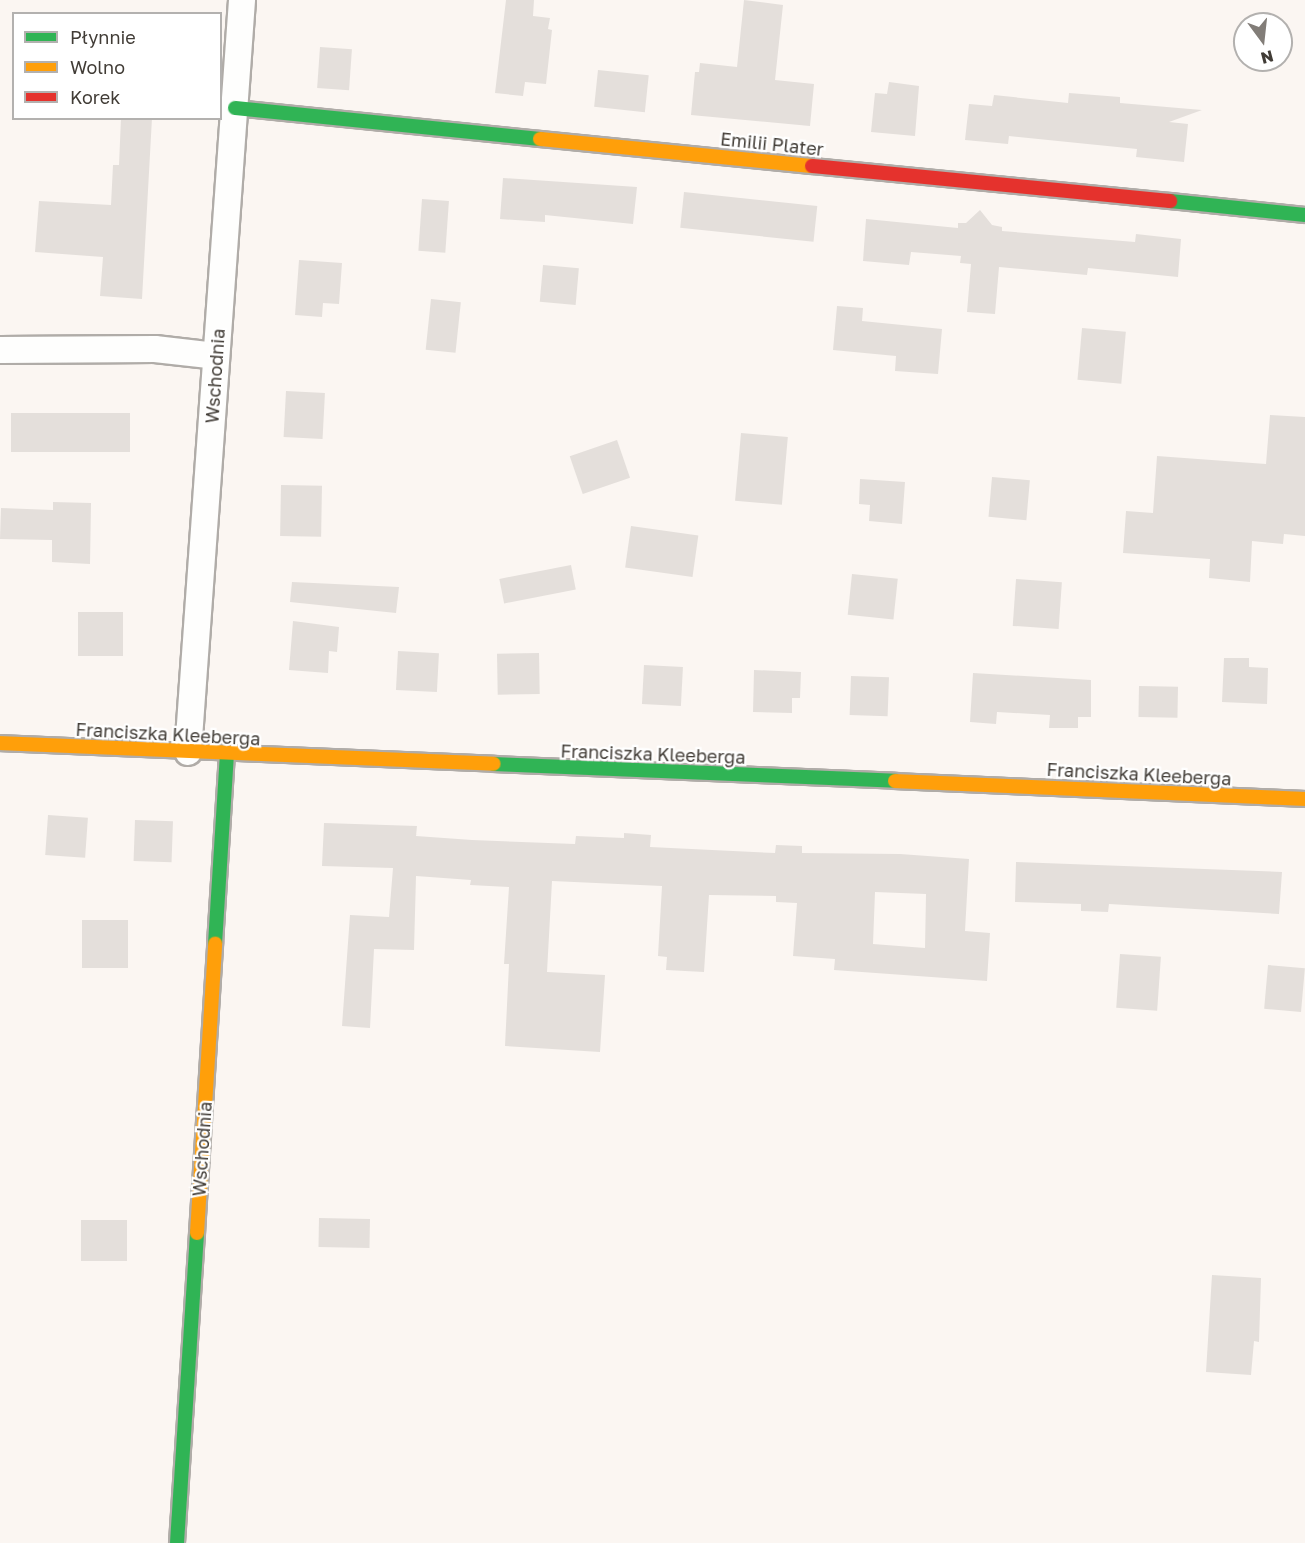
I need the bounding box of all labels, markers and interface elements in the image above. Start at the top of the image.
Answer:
legend [12,12,222,120]
north arrow [1233,12,1293,72]
text: Płynnie [70,26,136,48]
text: N [1259,46,1276,69]
text: Wolno [70,56,125,78]
text: Korek [70,86,120,108]
street label: Emilii Plater [719,128,825,160]
street label: Wschodnia [201,328,229,424]
street label: Franciszka Kleeberga [75,718,261,750]
street label: Franciszka Kleeberga [560,740,746,768]
street label: Franciszka Kleeberga [1046,758,1232,790]
street label: Wschodnia [188,1101,216,1197]

